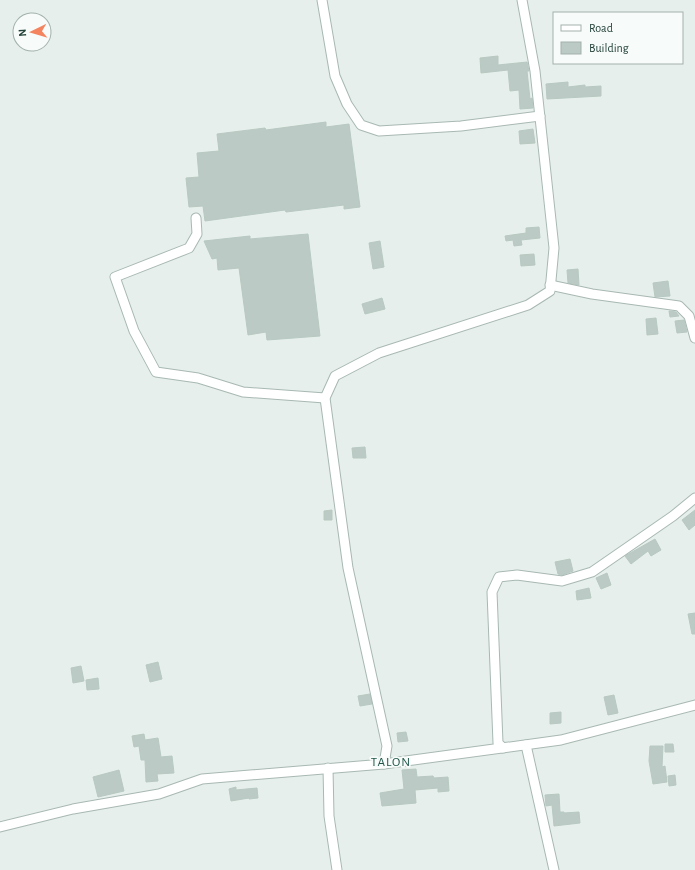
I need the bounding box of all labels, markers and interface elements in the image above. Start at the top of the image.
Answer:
north arrow [12,12,52,52]
legend [553,12,683,64]
text: Road [589,22,613,34]
text: N [17,29,28,37]
text: Building [589,42,629,54]
district label: TALON [371,756,411,769]

